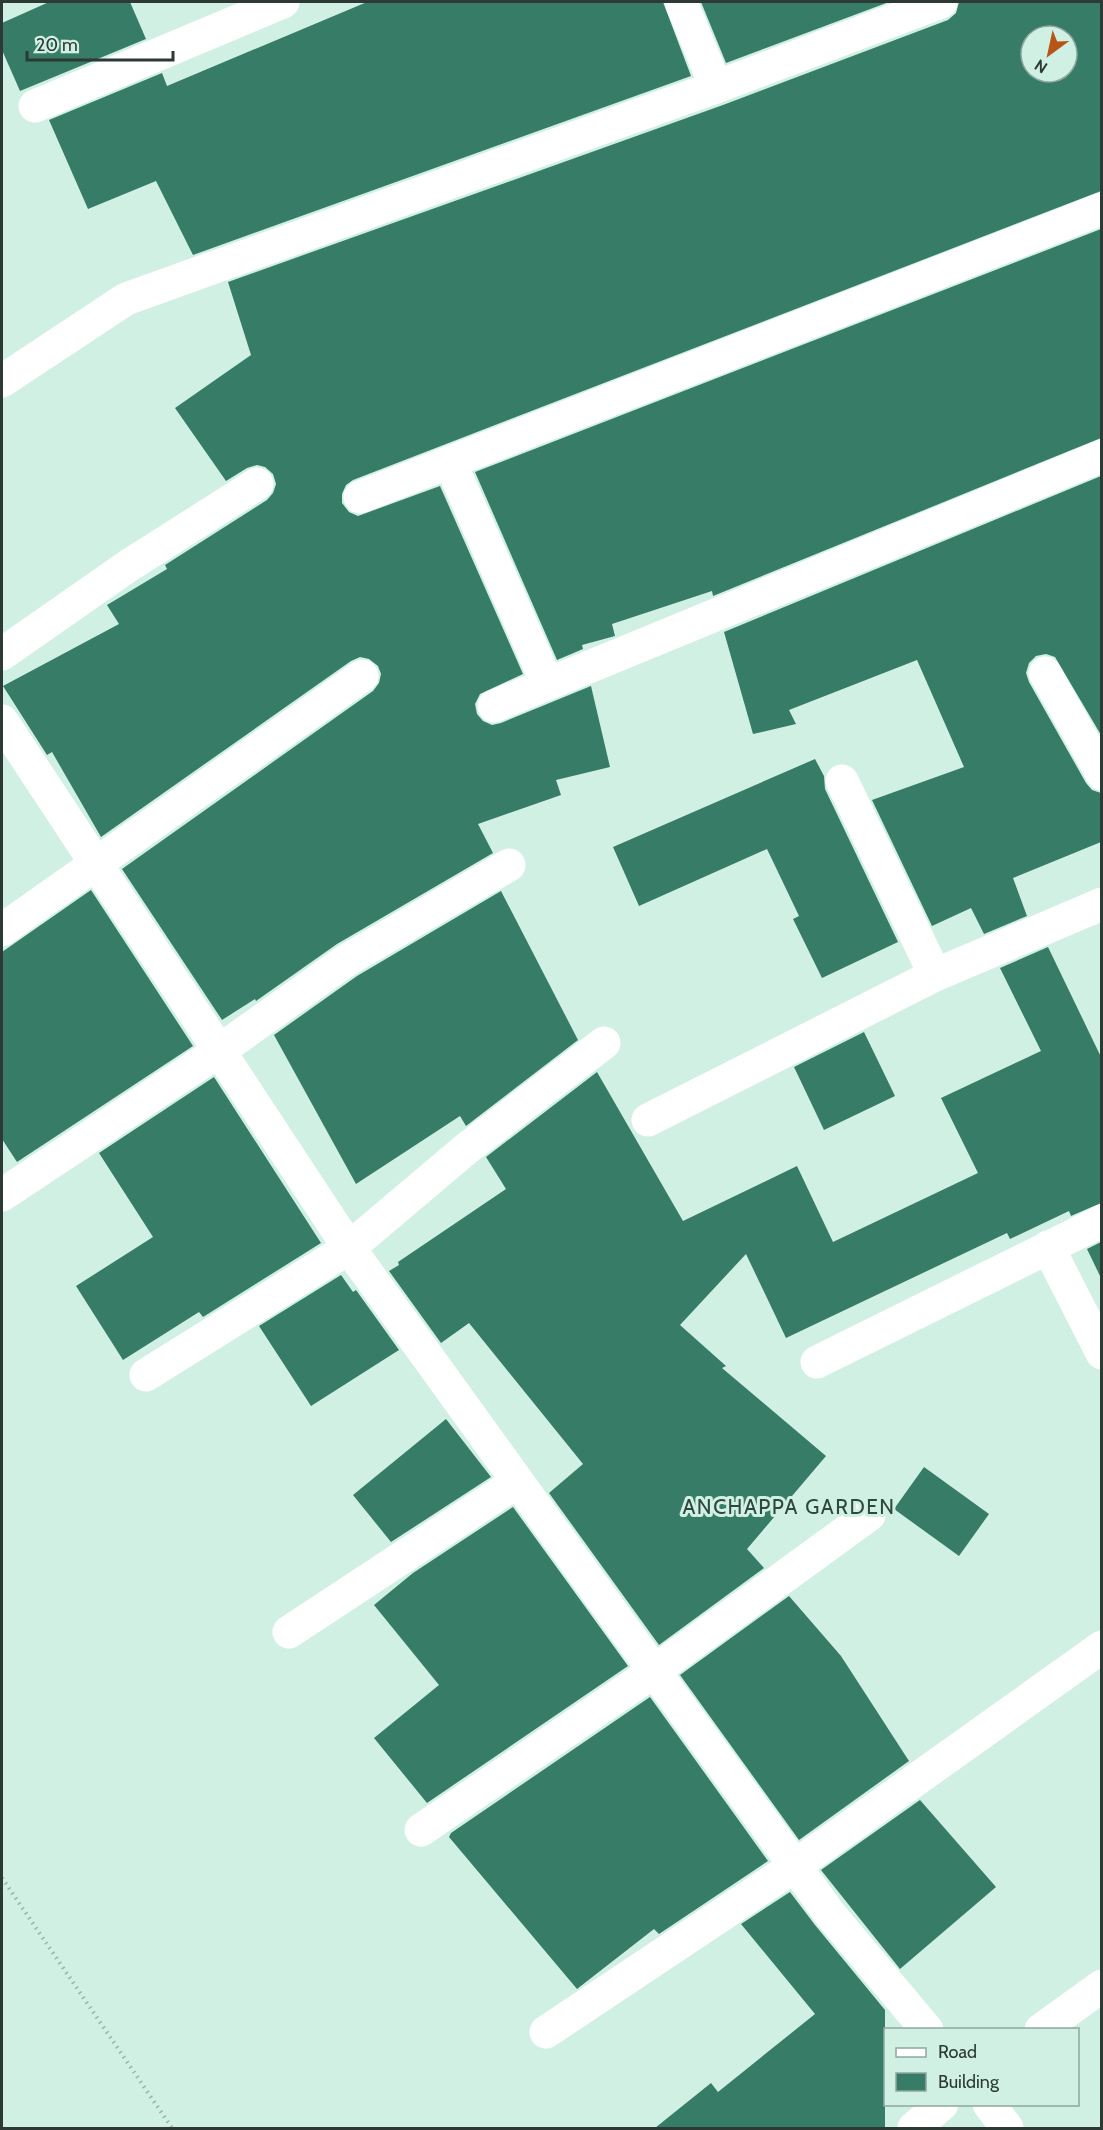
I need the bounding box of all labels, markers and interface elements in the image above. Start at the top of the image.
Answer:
scale bar [27,24,172,62]
north arrow [1019,24,1079,84]
text: 20 m [36,34,78,56]
text: N [1031,55,1051,77]
district label: ANCHAPPA GARDEN [682,1494,896,1519]
legend [884,2028,1079,2106]
text: Road [938,2041,977,2063]
text: Building [938,2071,1000,2093]

